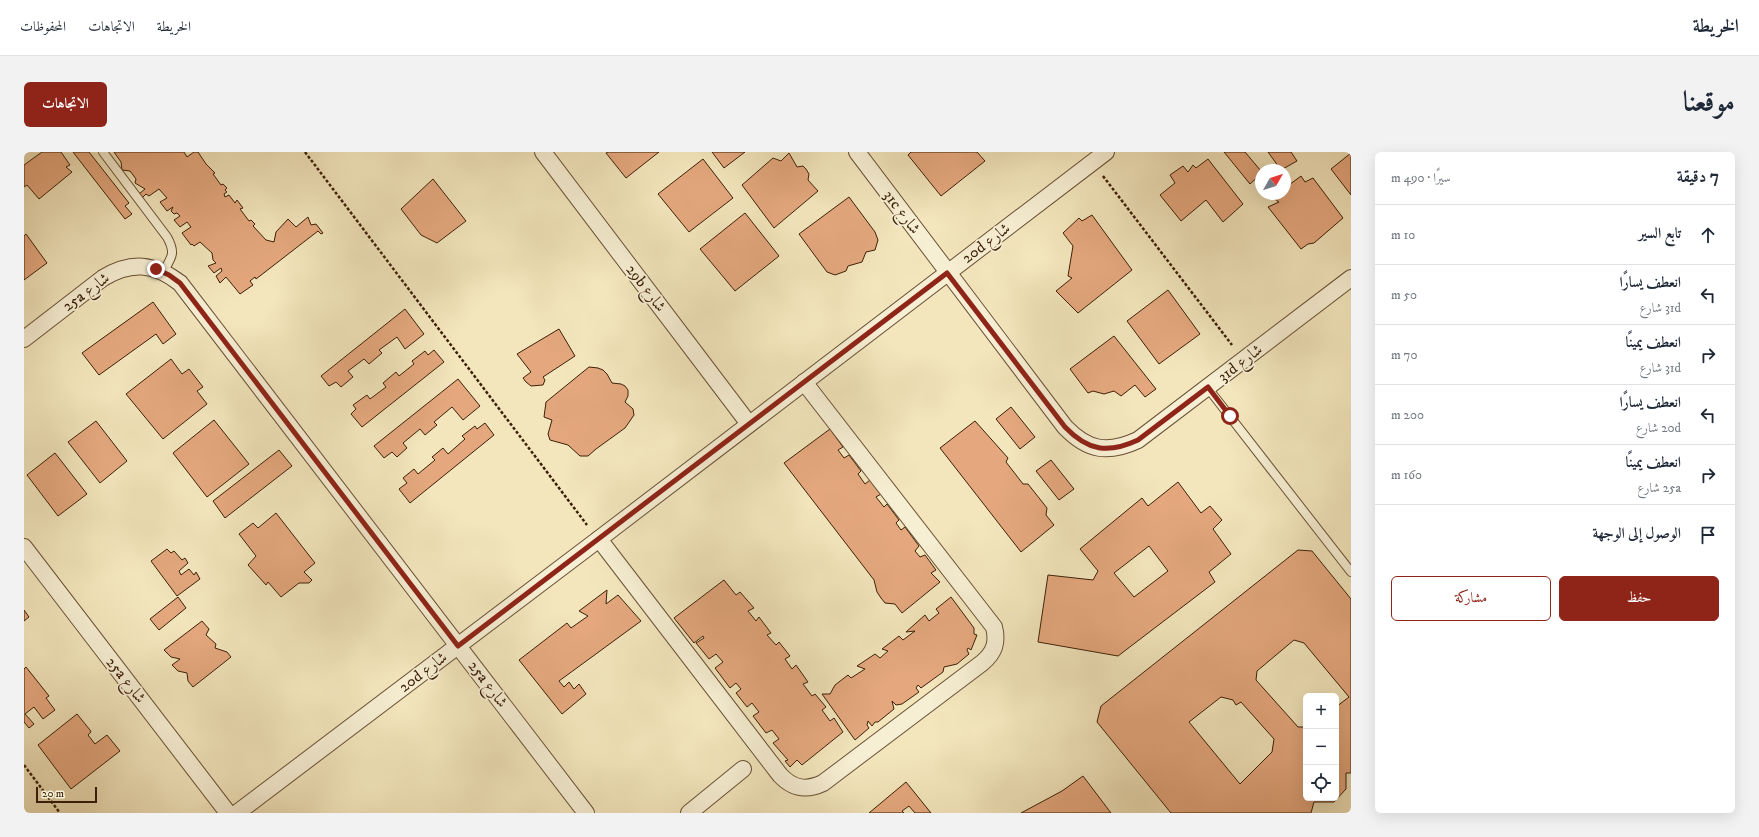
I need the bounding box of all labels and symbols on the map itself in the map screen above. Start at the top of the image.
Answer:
north arrow [1255,164,1291,200]
street label: 31c شارع [877,186,925,240]
street label: 20d شارع [958,218,1016,270]
route end [147,260,165,278]
street label: 29b شارع [619,260,670,318]
street label: 25a شارع [58,268,115,318]
street label: 31d شارع [1214,340,1268,389]
route start [1221,407,1239,425]
street label: 20d شارع [395,647,453,699]
street label: 25a شارع [99,653,150,709]
street label: 25a شارع [461,657,512,713]
scale bar [36,785,97,804]

